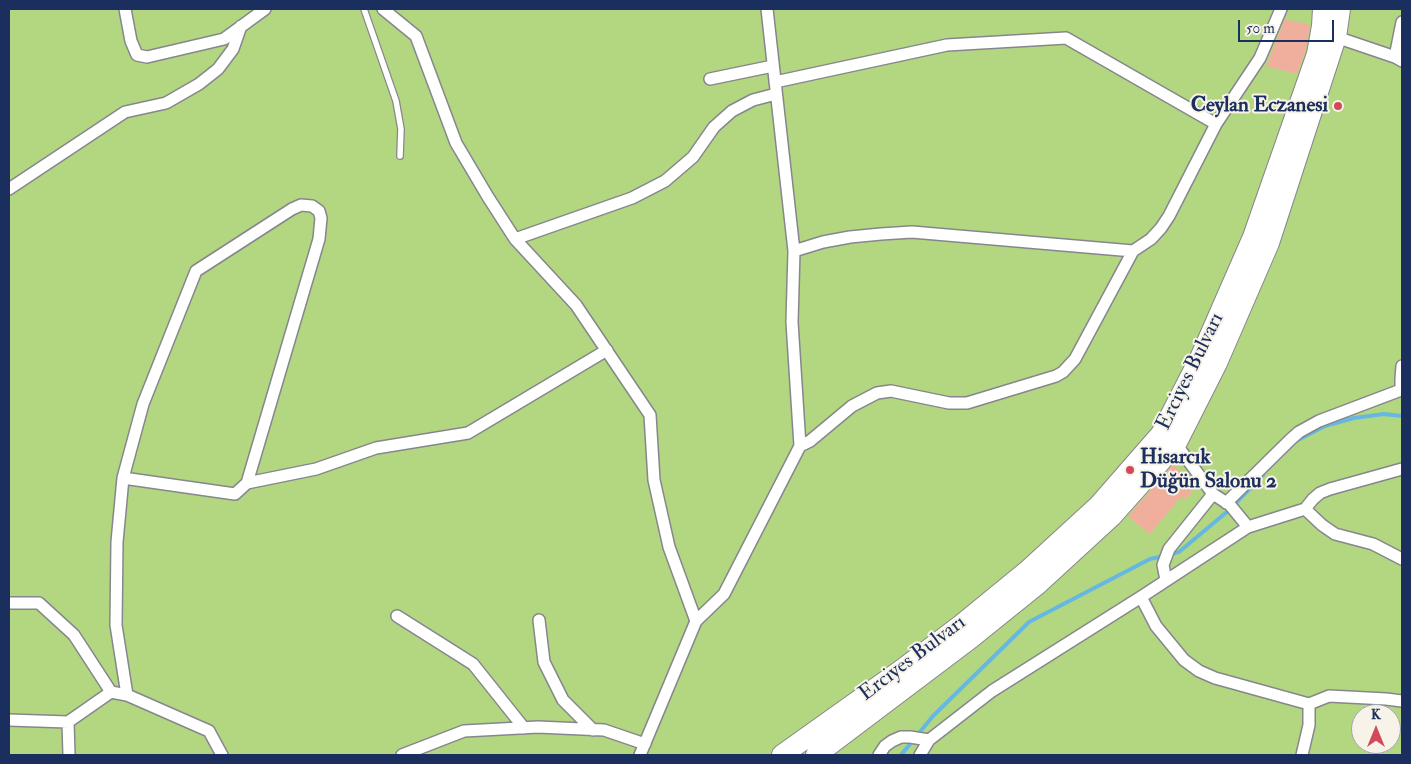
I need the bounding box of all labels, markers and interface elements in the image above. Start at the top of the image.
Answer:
scale bar [1241,10,1337,42]
text: 50 m [1246,19,1275,38]
place label: Ceylan Eczanesi [1191,93,1328,119]
marker: Ceylan Eczanesi [1332,100,1344,112]
street label: Erciyes Bulvarı [1152,309,1230,435]
place label: Hisarcık Düğün Salonu 2 [1140,445,1277,495]
marker: Hisarcık Düğün Salonu 2 [1124,464,1136,476]
street label: Erciyes Bulvarı [855,611,971,707]
north arrow [1351,704,1401,754]
text: K [1371,706,1381,723]

